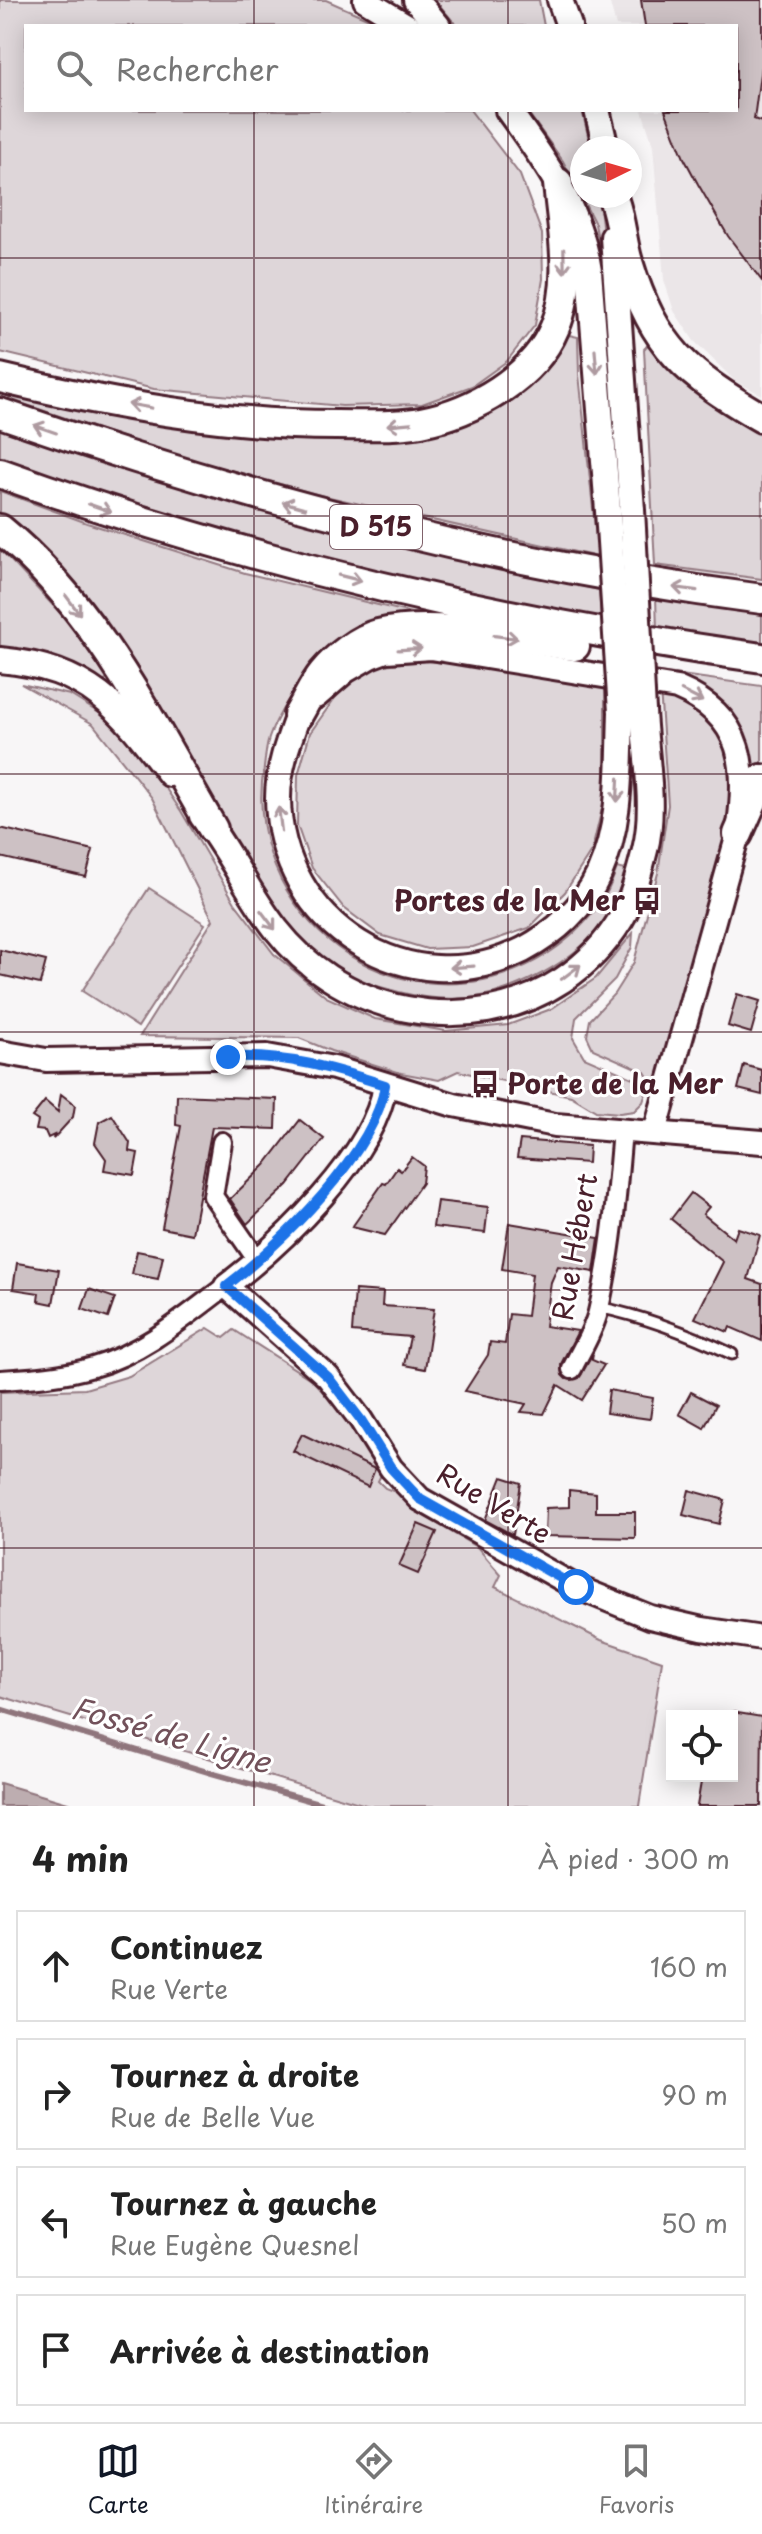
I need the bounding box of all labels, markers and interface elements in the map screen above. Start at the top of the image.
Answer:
search box [24,24,738,112]
icon: search [52,46,96,90]
text: Rechercher [116,46,279,91]
north arrow [570,136,642,208]
one-way arrow [556,247,572,274]
one-way arrow [589,348,604,375]
one-way arrow [128,397,154,412]
one-way arrow [386,417,413,432]
one-way arrow [33,420,58,435]
one-way arrow [281,496,307,511]
one-way arrow [87,501,112,516]
road number: D 515 [330,505,422,549]
one-way arrow [337,572,363,587]
one-way arrow [673,581,698,596]
one-way arrow [65,594,82,615]
one-way arrow [493,630,519,645]
one-way arrow [396,641,422,656]
one-way arrow [680,688,704,704]
one-way arrow [611,776,626,803]
one-way arrow [273,806,288,833]
place label: Portes de la Mer [394,878,626,921]
bus stop icon: Portes de la Mer [632,886,662,916]
one-way arrow [259,909,276,930]
one-way arrow [449,960,476,975]
one-way arrow [560,964,581,981]
route end [210,1039,246,1075]
place label: Porte de la Mer [507,1061,724,1104]
bus stop icon: Porte de la Mer [470,1069,500,1099]
street label: Rue Hébert [539,1170,608,1324]
street label: Rue Verte [429,1452,560,1554]
route start [558,1569,594,1605]
water label: Fossé de Ligne [67,1684,278,1784]
map controls [666,1710,738,1782]
button: locate [666,1710,738,1782]
text: 4 min [32,1832,129,1884]
text: À pied · 300 m [538,1839,730,1878]
text: Continuez [110,1924,263,1969]
icon: ahead [34,1944,78,1988]
text: 160 m [650,1947,728,1986]
text: Rue Verte [110,1969,228,2008]
text: Tournez à droite [110,2052,359,2097]
icon: right [34,2072,78,2116]
text: 90 m [661,2075,728,2114]
text: Rue de Belle Vue [110,2097,315,2136]
text: Tournez à gauche [110,2180,377,2225]
icon: left [34,2200,78,2244]
text: 50 m [661,2203,728,2242]
text: Rue Eugène Quesnel [110,2225,359,2264]
icon: arrive [34,2328,78,2372]
text: Arrivée à destination [110,2328,430,2373]
tab: Carte [88,2439,149,2520]
tab: Itinéraire [324,2439,423,2520]
tab: Favoris [599,2439,674,2520]

